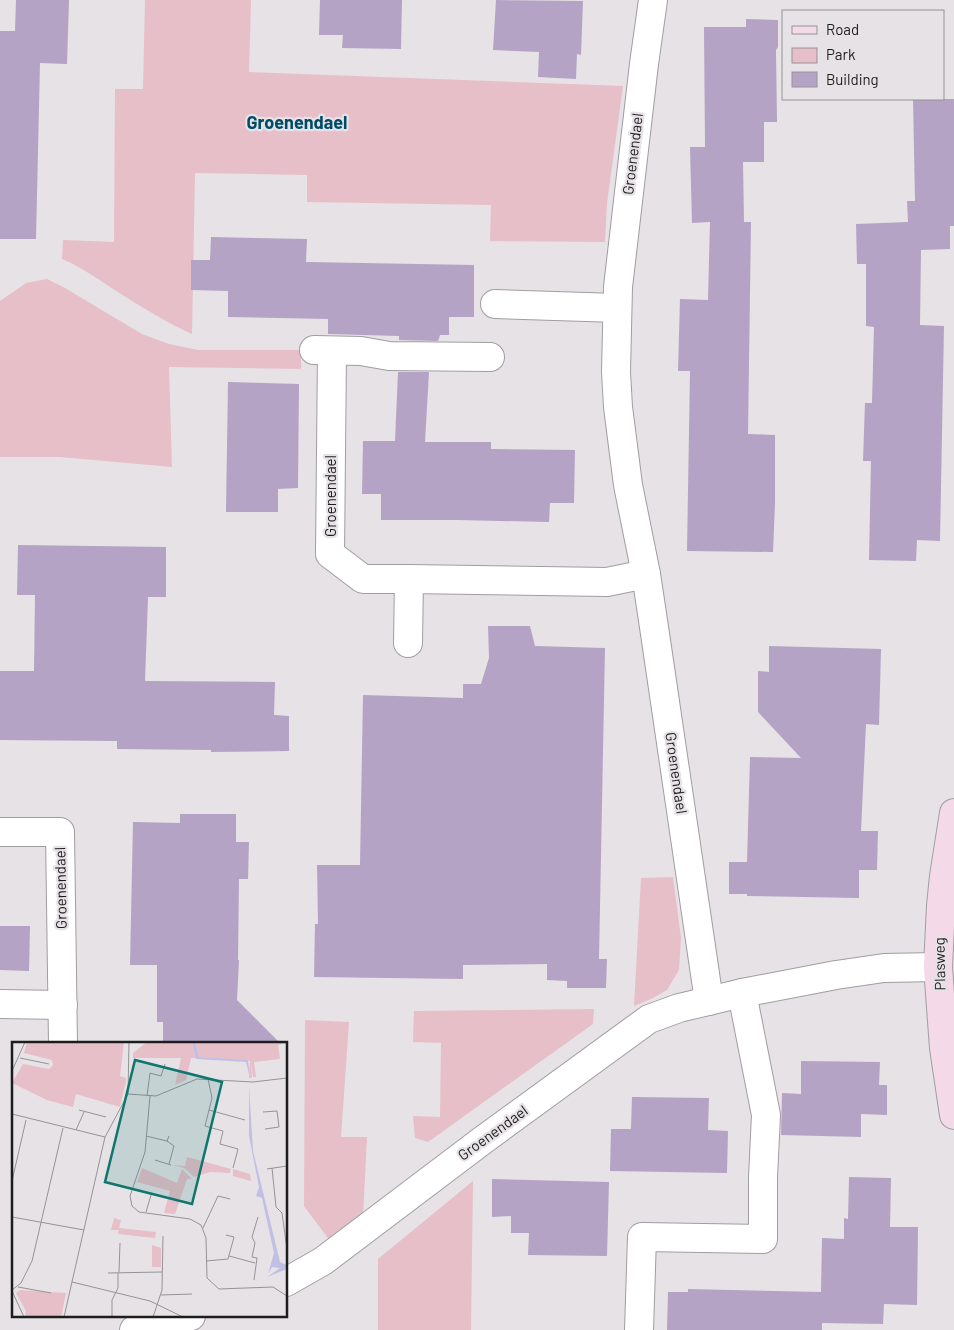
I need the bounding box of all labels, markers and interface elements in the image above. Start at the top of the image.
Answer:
legend [782,10,944,100]
text: Road [826,20,859,38]
text: Park [826,45,856,63]
text: Building [826,70,879,88]
district label: Groenendael [247,111,347,133]
street label: Groenendael [618,112,646,196]
street label: Groenendael [321,455,339,537]
street label: Groenendael [662,731,692,815]
street label: Groenendael [50,847,70,929]
street label: Plasweg [930,937,948,991]
inset map [12,1042,288,1318]
street label: Groenendael [454,1101,531,1164]

